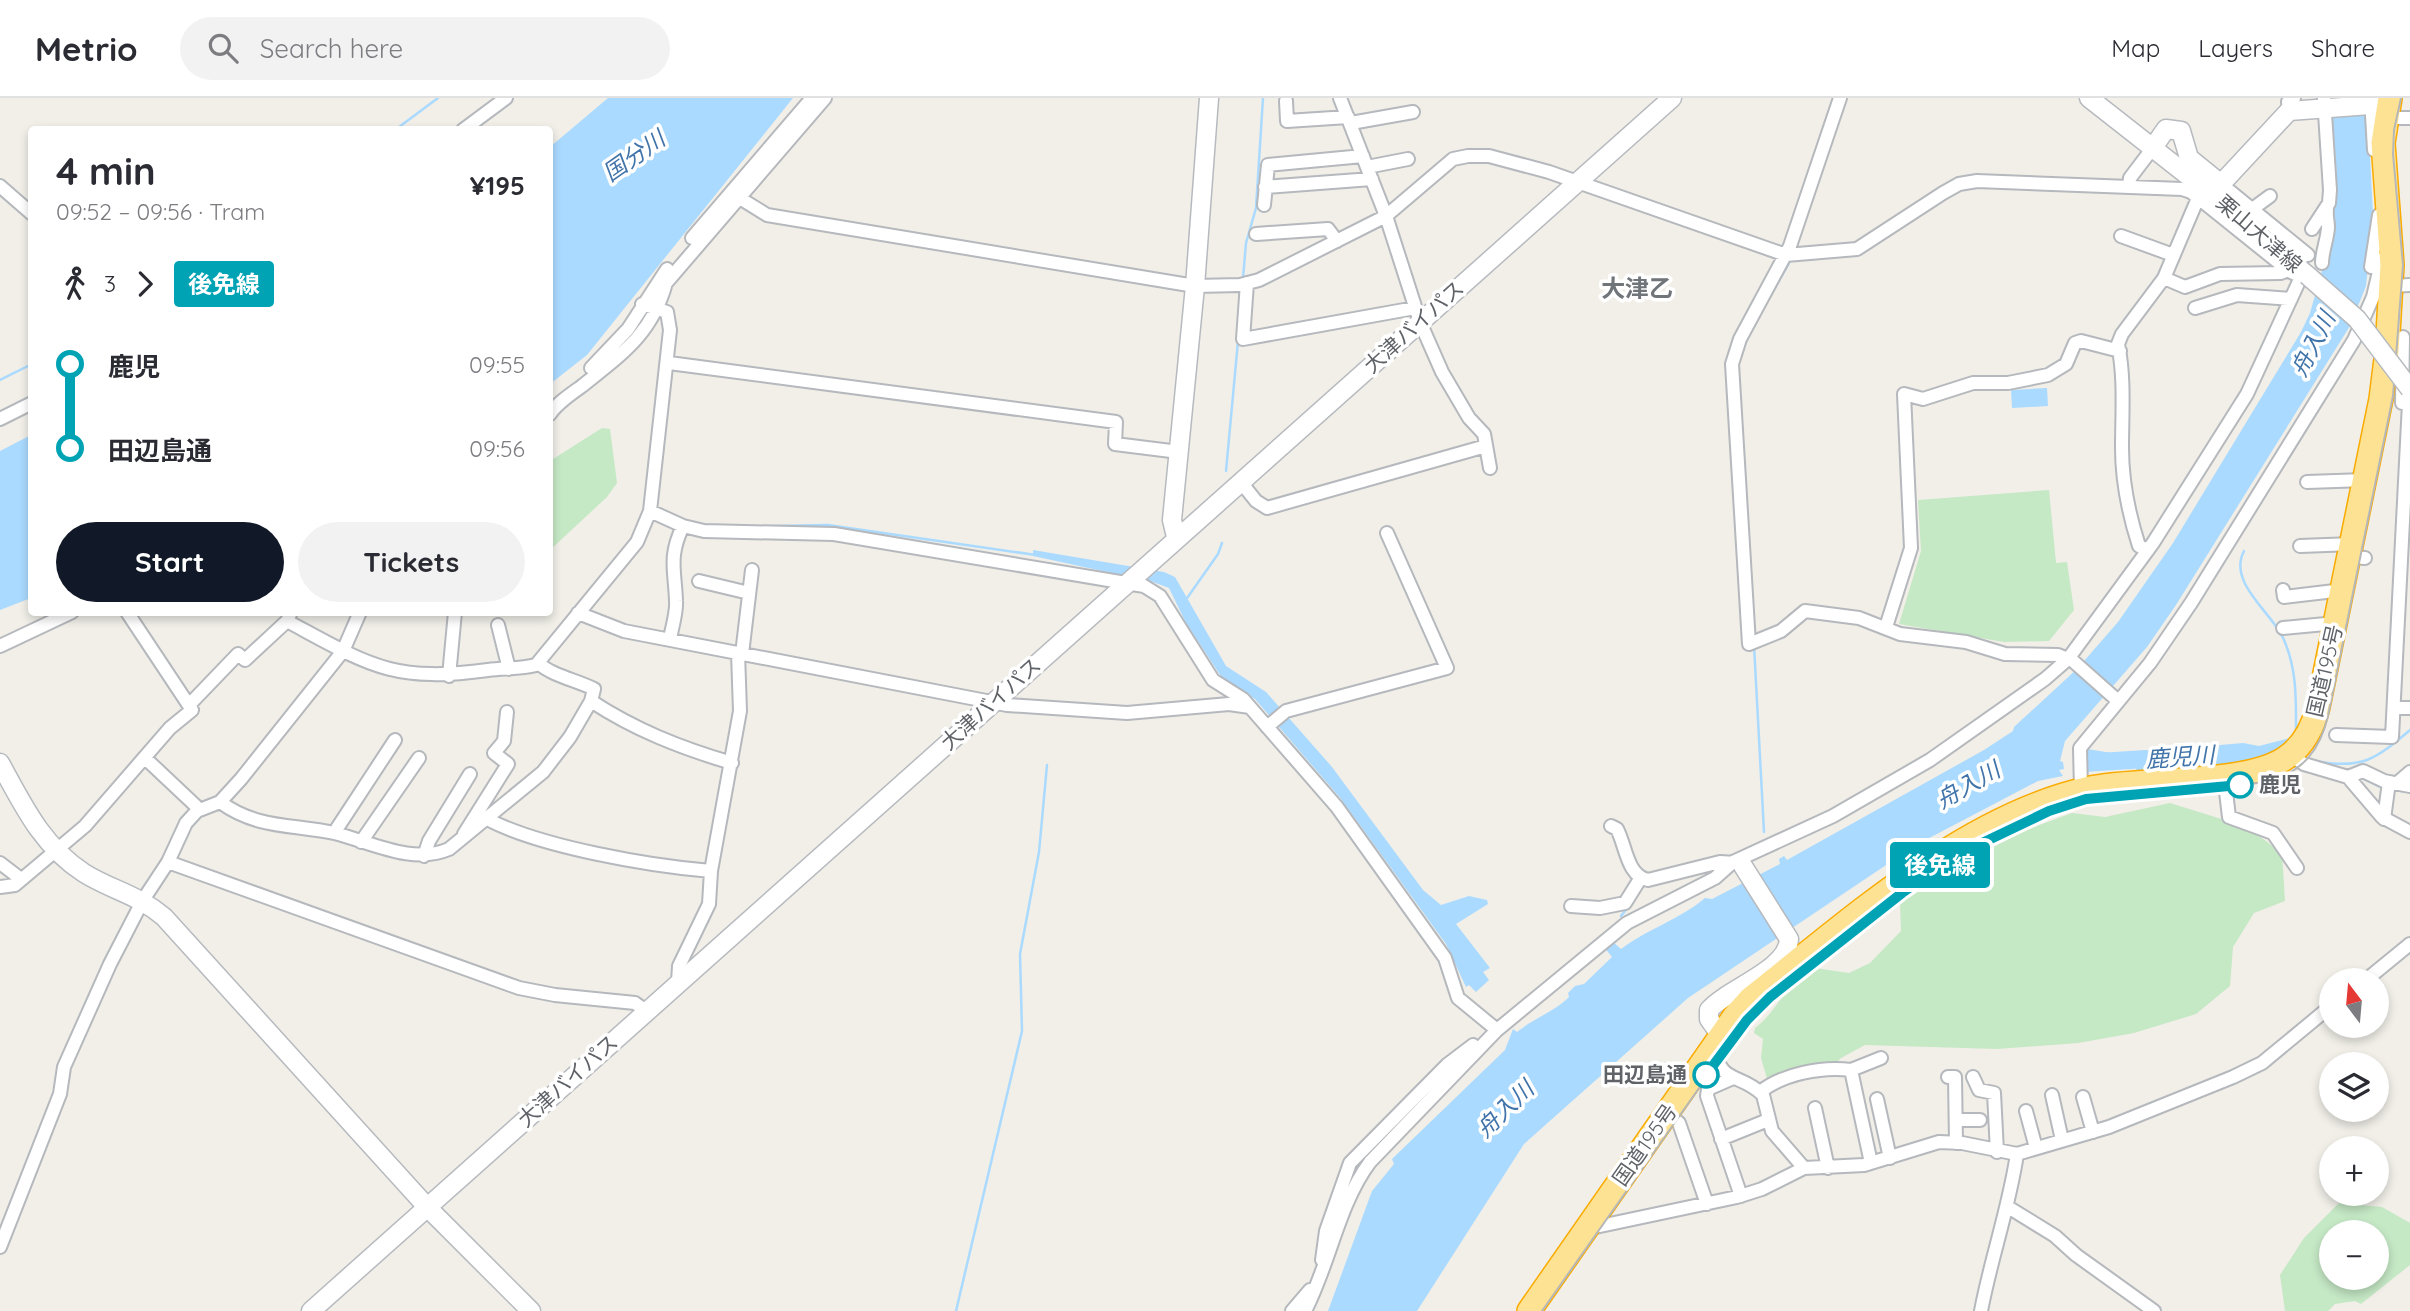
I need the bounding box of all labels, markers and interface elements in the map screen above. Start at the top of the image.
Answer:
search box [180,17,670,80]
text: Metrio [35,28,138,69]
icon: search [204,29,242,67]
text: Search here [260,32,403,65]
text: Map [2111,33,2160,63]
text: Layers [2198,33,2273,63]
text: Share [2311,33,2375,63]
water label: 国分川 [597,122,673,187]
text: 4 min [56,147,156,195]
text: ¥195 [470,169,525,202]
street label: 栗山大津線 [2212,189,2308,277]
text: 09:52 – 09:56 · Tram [56,197,265,226]
icon: walk [56,265,94,303]
icon: forward [126,265,164,303]
text: 3 [104,269,116,298]
text: 後免線 [188,269,260,299]
district label: 大津乙 [1601,273,1673,303]
street label: 大津バイパス [1358,275,1469,378]
water label: 舟入川 [2284,304,2342,381]
text: 鹿児 [108,350,160,383]
text: 09:55 [469,350,525,379]
text: 田辺島通 [108,434,212,467]
text: 09:56 [469,434,525,463]
button: Start [56,522,284,602]
button: Tickets [298,522,525,602]
street label: 国道195号 [2301,622,2347,719]
street label: 大津バイパス [935,652,1046,755]
water label: 鹿児川 [2145,739,2218,773]
water label: 舟入川 [1931,753,2007,814]
place label: 鹿児 [2259,771,2301,797]
marker: 鹿児 [2227,772,2253,798]
line badge: 後免線 [1900,842,1980,888]
text: 後免線 [1904,850,1976,880]
north arrow [2319,968,2389,1038]
map controls [2319,968,2389,1290]
street label: 大津バイパス [512,1029,623,1132]
button: layers [2319,1052,2389,1122]
place label: 田辺島通 [1603,1061,1687,1087]
marker: 田辺島通 [1693,1062,1719,1088]
water label: 舟入川 [1470,1072,1542,1143]
street label: 国道195号 [1607,1098,1682,1190]
button: + [2319,1136,2389,1206]
button: − [2319,1220,2389,1290]

